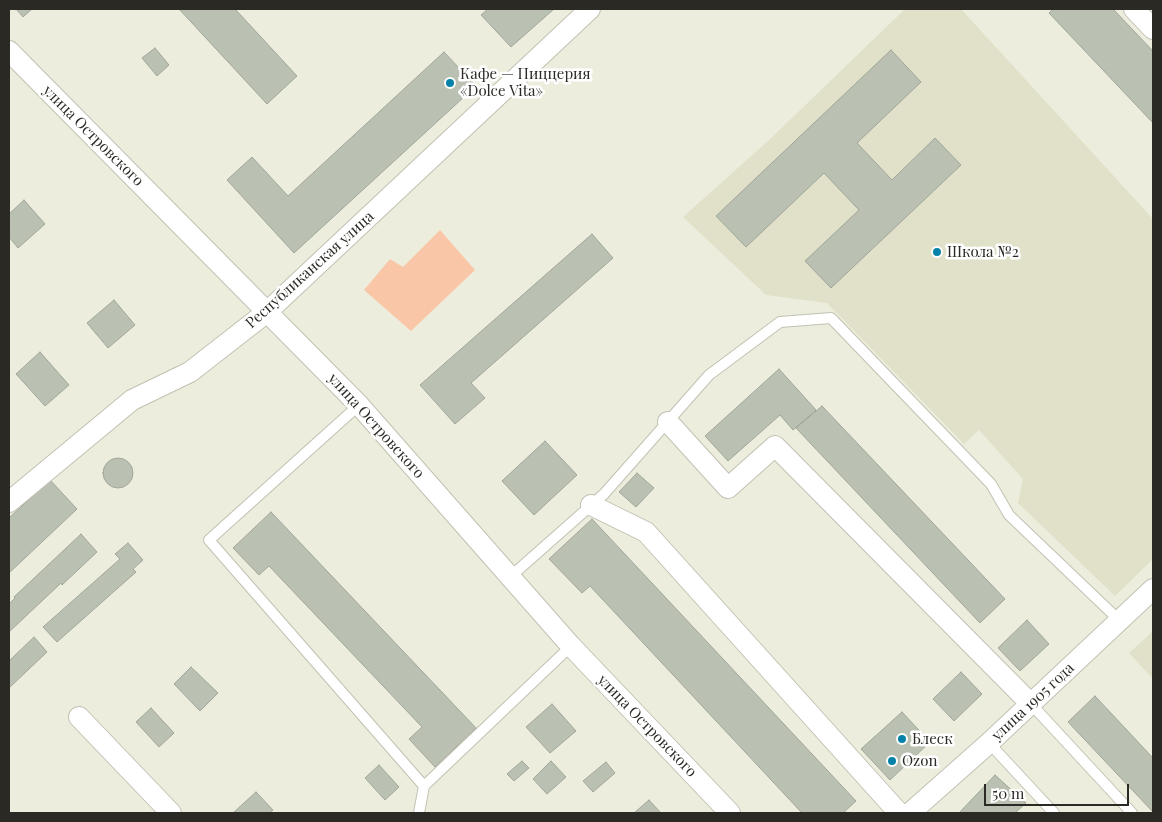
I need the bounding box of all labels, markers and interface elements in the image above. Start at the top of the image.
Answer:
place label: Кафе — Пиццерия «Dolce Vita» [460,65,591,100]
marker: Кафе — Пиццерия «Dolce Vita» [444,77,456,89]
street label: улица Островского [39,82,147,190]
street label: Республиканская улица [242,208,378,332]
place label: Школа №2 [947,243,1019,261]
marker: Школа №2 [931,246,943,258]
street label: улица Островского [324,370,428,482]
street label: улица 1905 года [988,659,1078,745]
street label: улица Островского [594,671,700,781]
place label: Блеск [912,730,953,748]
marker: Блеск [896,733,908,745]
place label: Ozon [902,752,937,770]
marker: Ozon [886,755,898,767]
scale bar [987,774,1132,806]
text: 50 m [992,783,1024,803]

